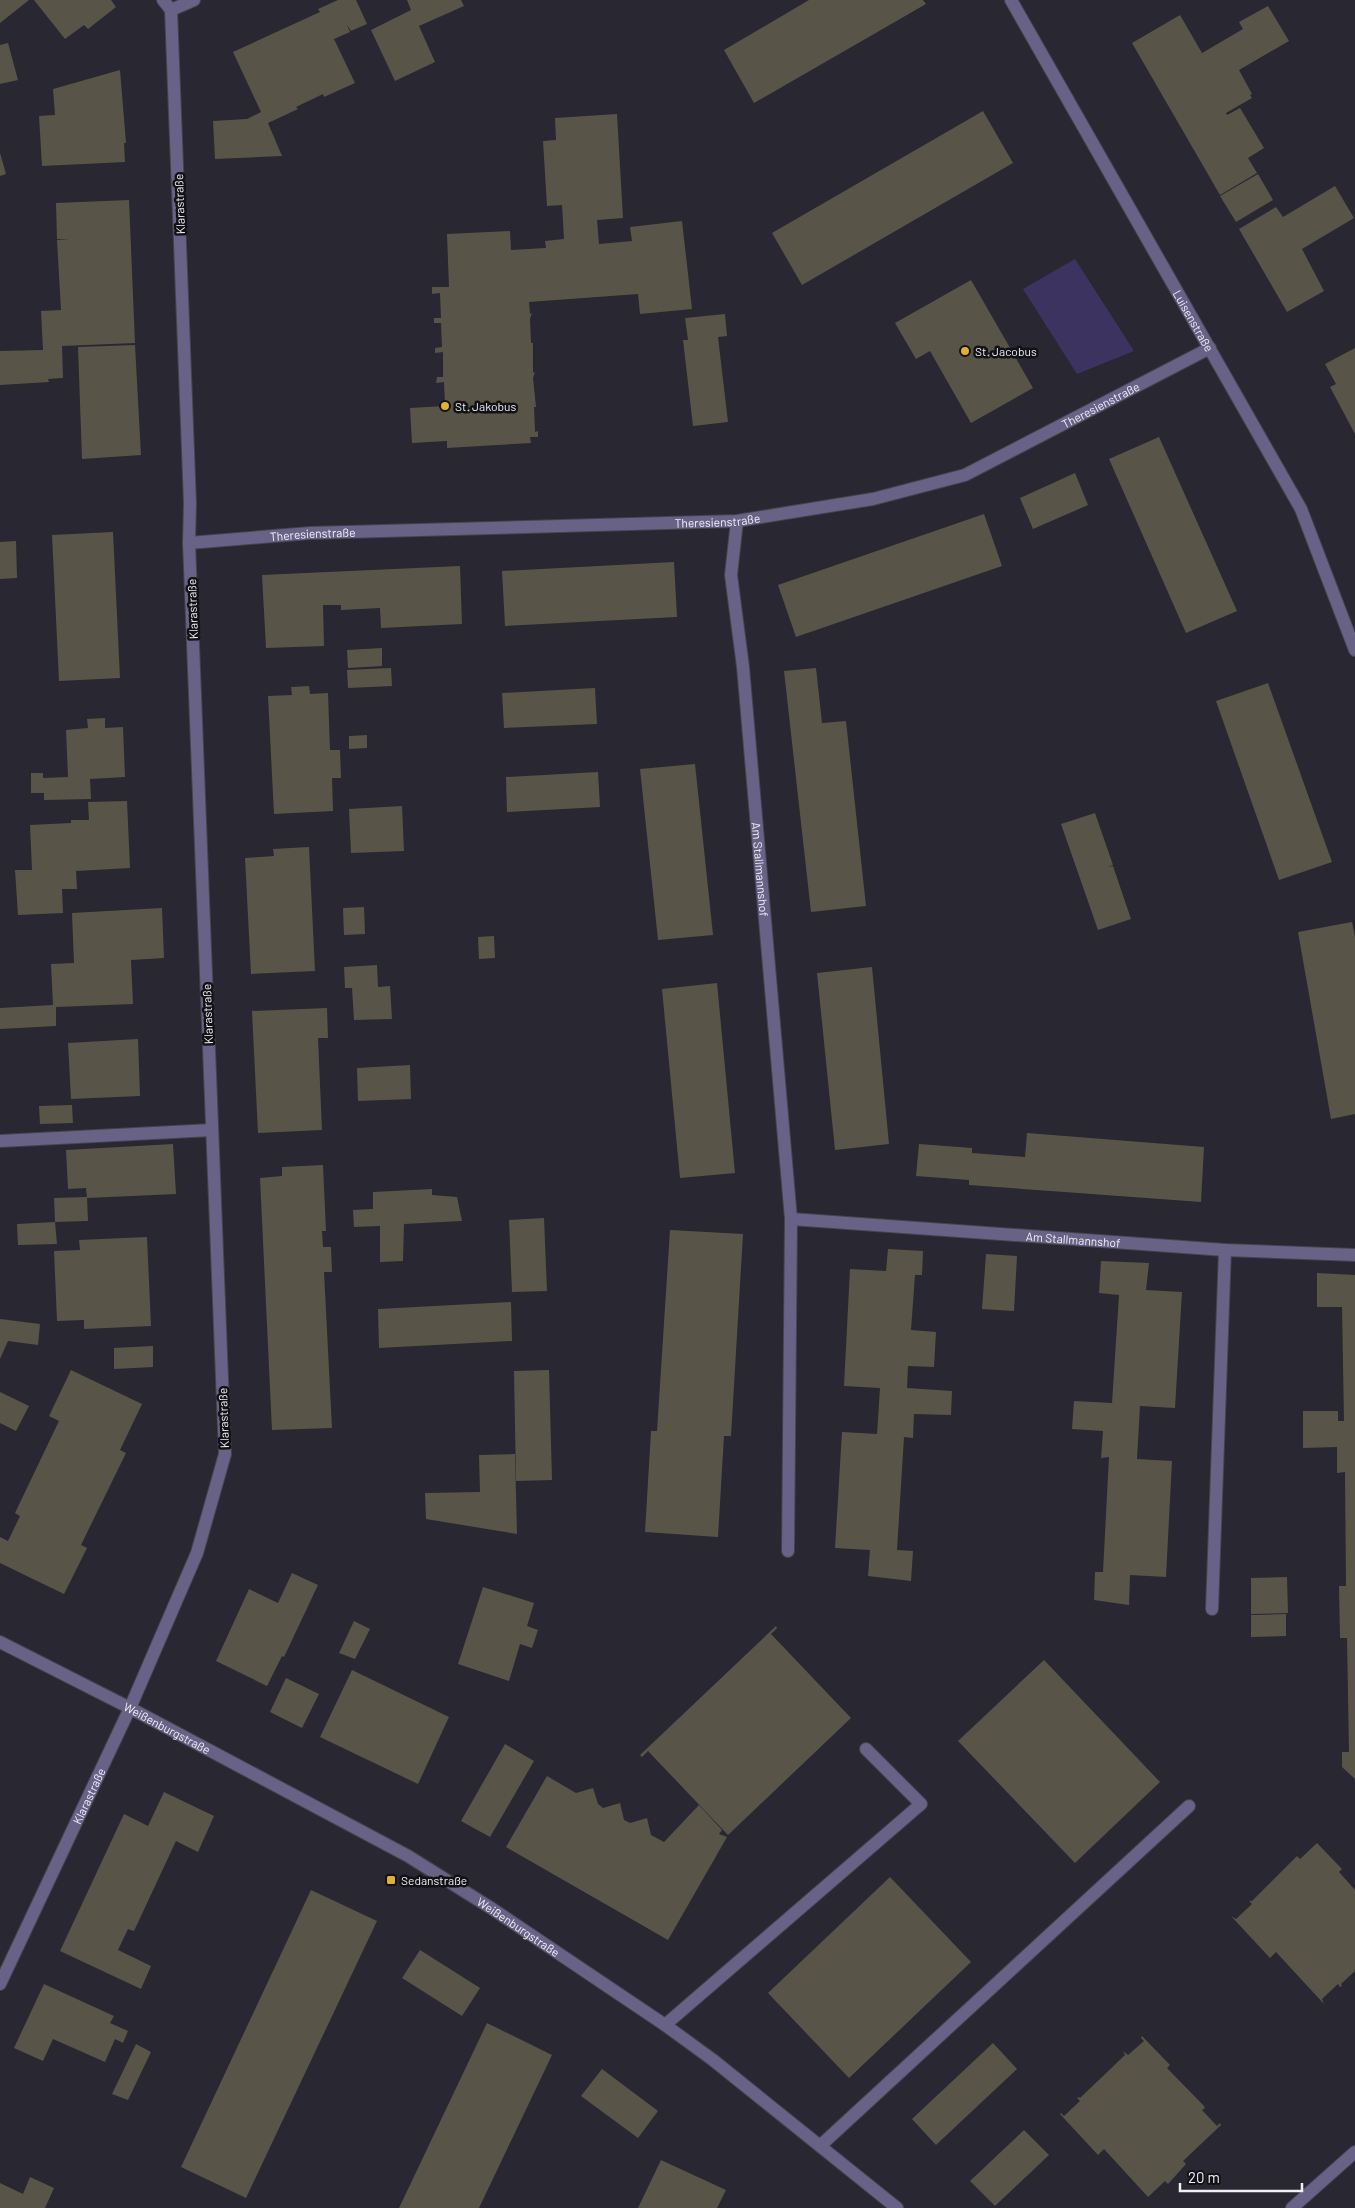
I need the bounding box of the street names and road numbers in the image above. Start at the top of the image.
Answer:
street label: Klarastraße [171,174,187,234]
street label: Luisenstraße [1171,287,1217,354]
street label: Theresienstraße [1059,379,1142,431]
street label: Theresienstraße [674,510,761,530]
street label: Theresienstraße [269,525,356,543]
street label: Klarastraße [184,579,200,639]
street label: Am Stallmannshof [750,821,772,917]
street label: Klarastraße [199,984,215,1044]
street label: Am Stallmannshof [1025,1229,1121,1250]
street label: Klarastraße [215,1388,231,1448]
street label: Weißenburgstraße [122,1699,213,1757]
street label: Klarastraße [69,1765,108,1826]
street label: Weißenburgstraße [475,1894,563,1959]

